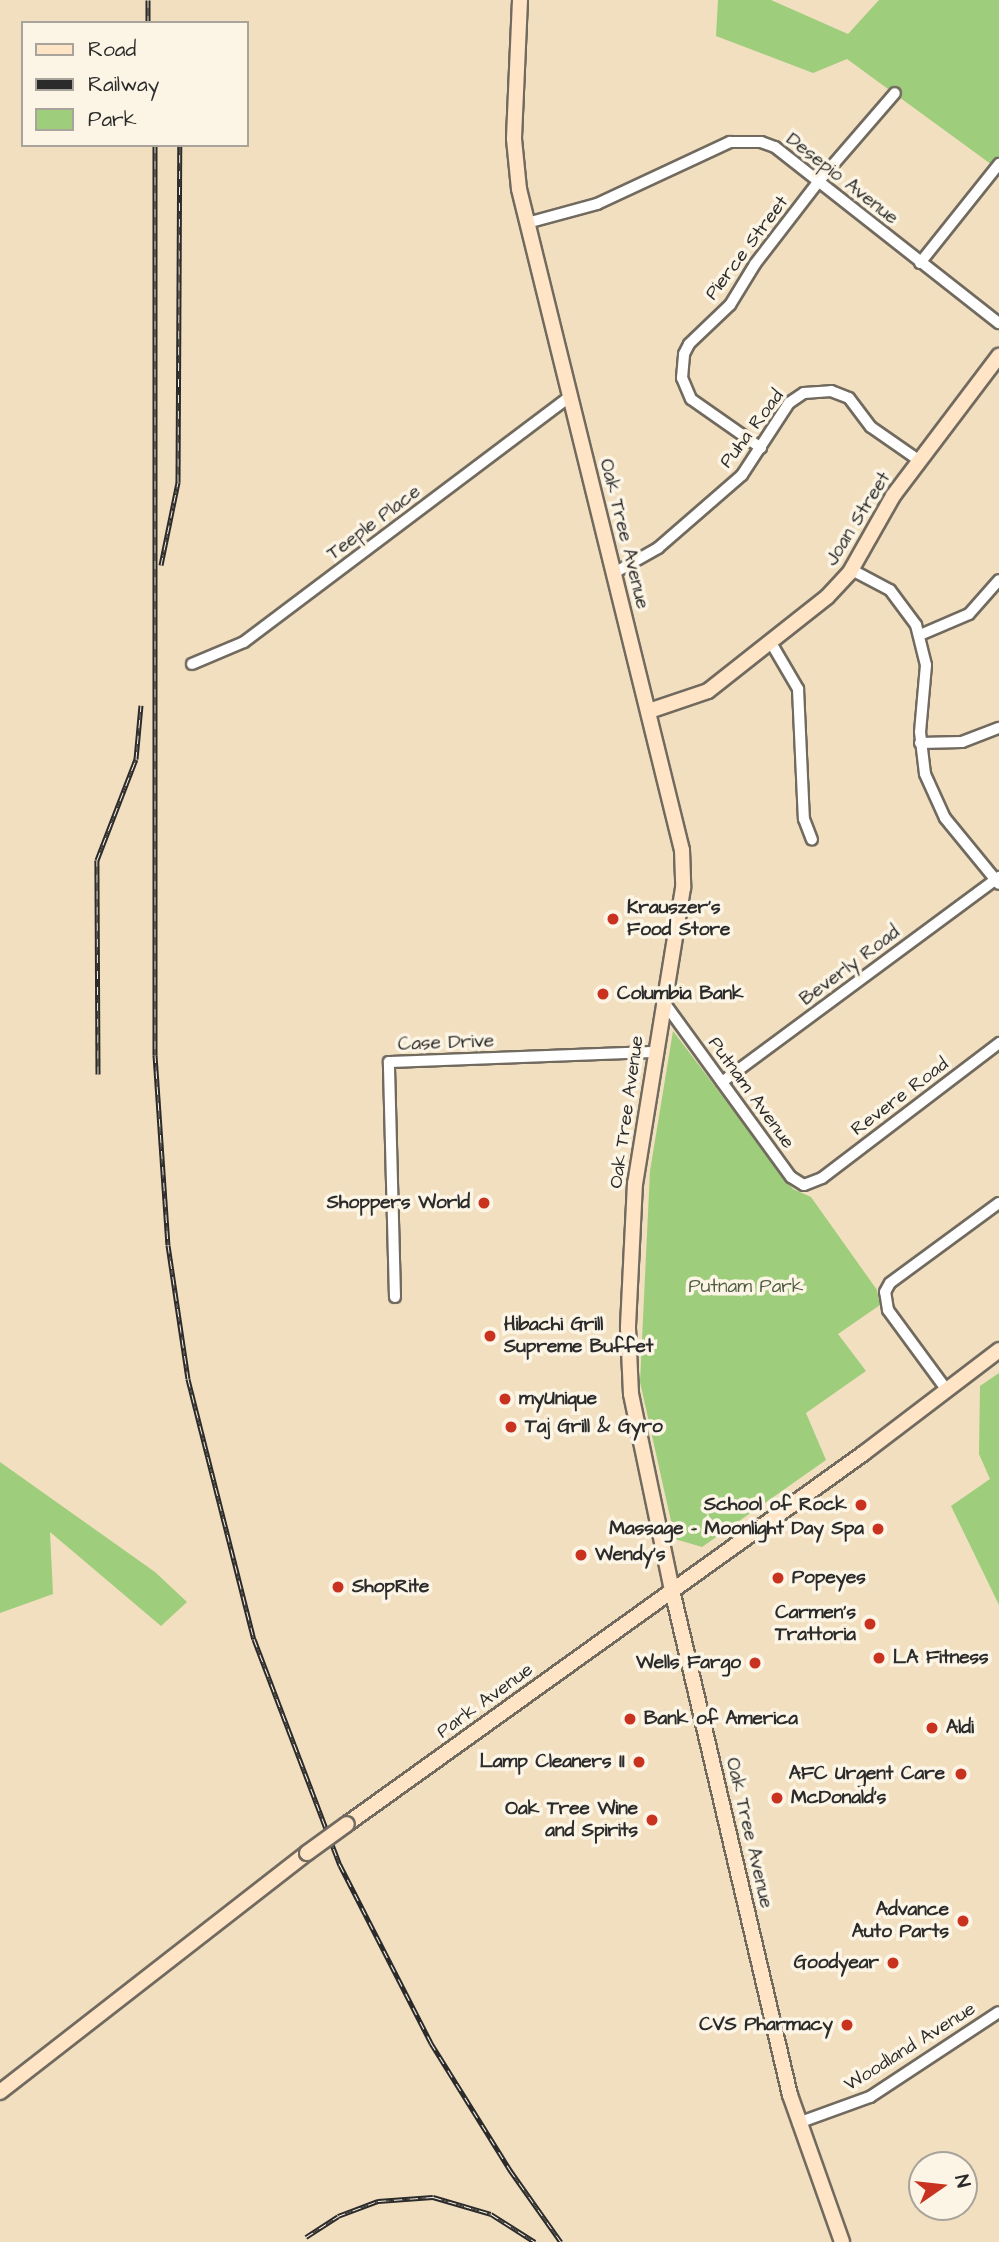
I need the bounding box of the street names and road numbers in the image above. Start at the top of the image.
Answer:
street label: Desepio Avenue [781,128,903,230]
street label: Pierce Street [700,192,794,304]
street label: Puha Road [715,385,789,473]
street label: Oak Tree Avenue [594,457,654,611]
street label: Joan Street [820,468,896,570]
street label: Teeple Place [323,481,425,565]
street label: Beverly Road [796,921,904,1011]
street label: Case Drive [397,1030,495,1056]
street label: Putnam Avenue [703,1033,799,1153]
street label: Oak Tree Avenue [605,1034,649,1190]
street label: Revere Road [847,1053,953,1141]
street label: Park Avenue [432,1658,538,1744]
street label: Oak Tree Avenue [721,1755,777,1911]
street label: Woodland Avenue [840,1998,980,2096]

